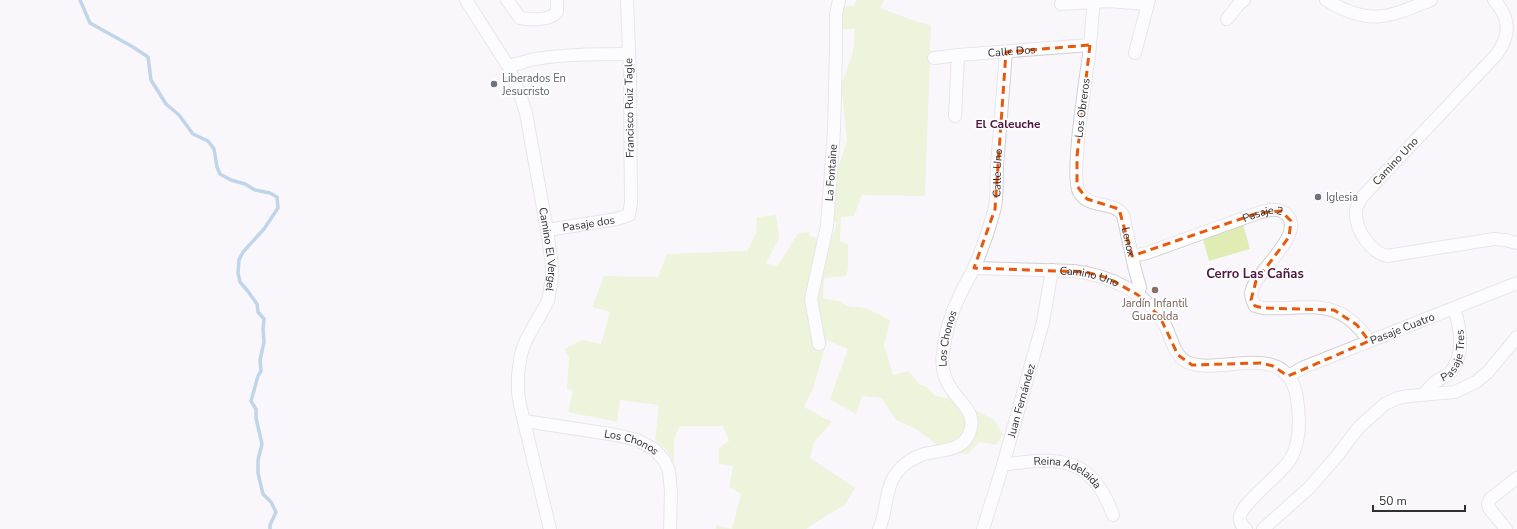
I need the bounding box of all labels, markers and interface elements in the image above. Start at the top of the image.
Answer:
street label: Calle Dos [987,42,1036,61]
street label: Francisco Ruiz Tagle [621,58,638,158]
place label: Liberados En Jesucristo [501,71,566,99]
street label: Los Obreros [1071,77,1094,139]
marker: Liberados En Jesucristo [489,79,499,89]
district label: El Caleuche [975,116,1041,132]
street label: Camino Uno [1369,134,1422,189]
street label: La Fontaine [822,143,841,202]
street label: Calle Uno [989,148,1006,198]
place label: Iglesia [1326,190,1358,205]
marker: Iglesia [1313,192,1323,202]
street label: Pasaje 2 [1240,203,1285,226]
street label: Camino El Vergel [535,206,559,293]
street label: Pasaje dos [561,212,616,235]
street label: Lenox [1118,226,1139,258]
street label: Camino Uno [1059,264,1121,291]
district label: Cerro Las Cañas [1206,265,1304,283]
marker: Jardín Infantil Guacolda [1150,285,1160,295]
place label: Jardín Infantil Guacolda [1121,296,1189,324]
street label: Los Chonos [935,308,961,367]
street label: Pasaje Cuatro [1368,309,1437,348]
street label: Pasaje Tres [1438,329,1468,385]
street label: Juan Fernández [1004,362,1039,440]
street label: Los Chonos [603,426,662,458]
street label: Reina Adelaida [1033,454,1105,492]
scale bar [1373,487,1465,513]
text: 50 m [1379,493,1407,509]

